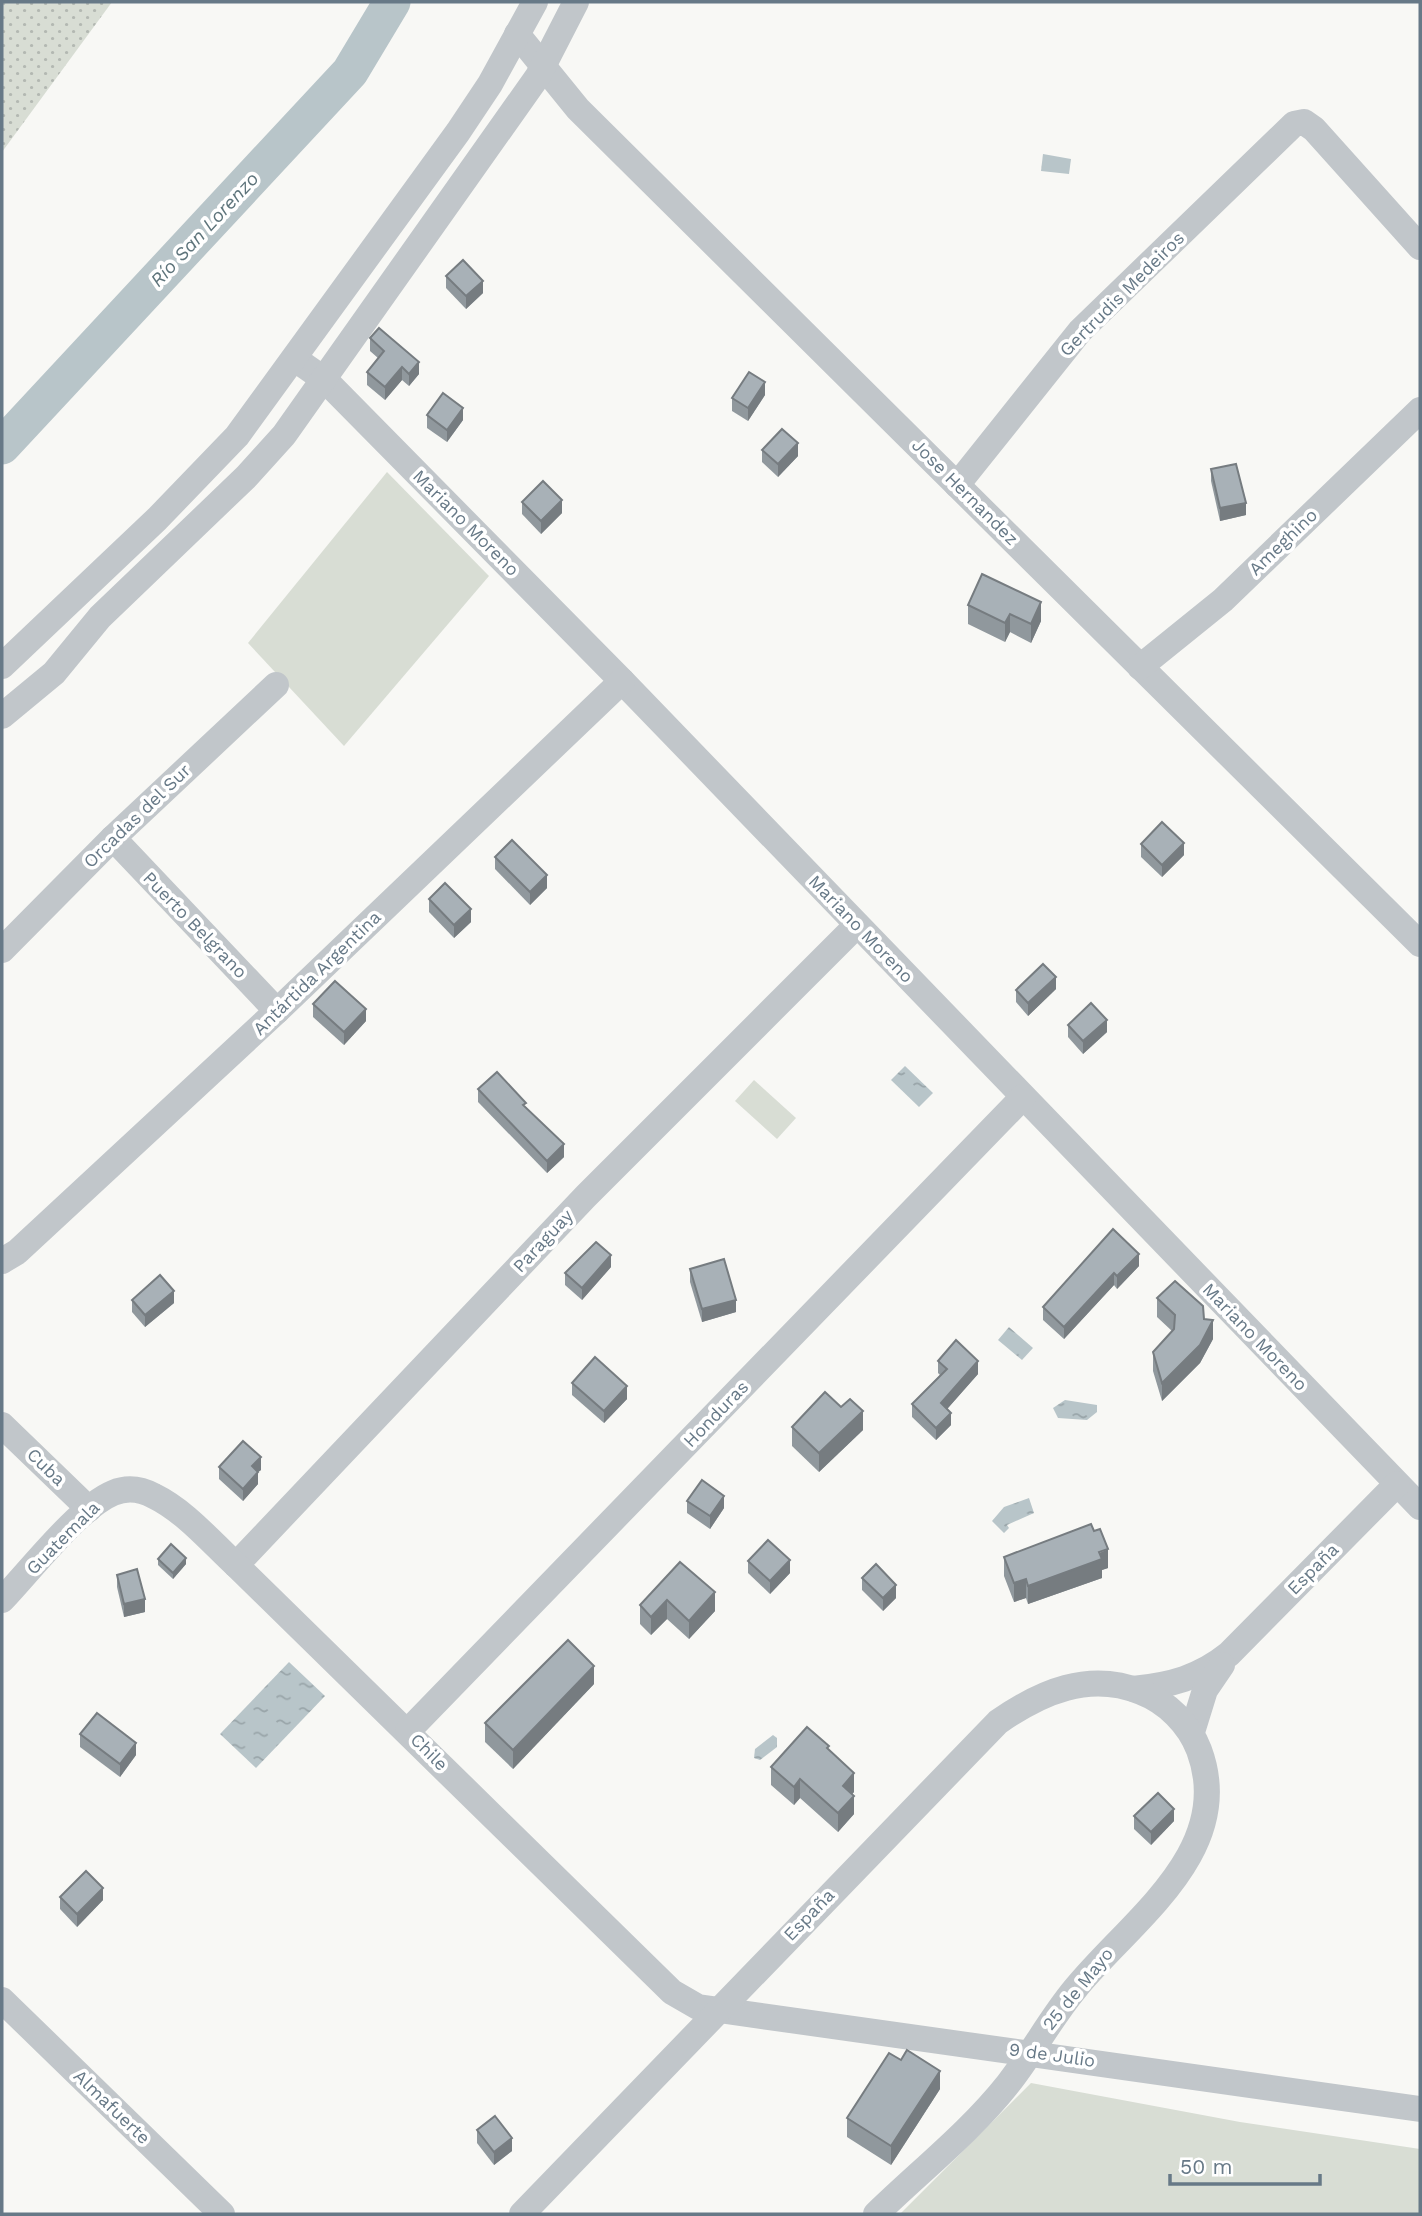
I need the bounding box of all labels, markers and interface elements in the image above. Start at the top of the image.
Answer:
water label: Río San Lorenzo [145,167,263,291]
street label: Gertrudis Medeiros [1055,227,1188,360]
street label: Jose Hernandez [908,434,1023,549]
street label: Mariano Moreno [409,465,524,580]
street label: Ameghino [1244,504,1321,579]
street label: Orcadas del Sur [79,759,194,872]
street label: Puerto Belgrano [139,867,252,982]
street label: Mariano Moreno [805,871,918,987]
street label: Antártida Argentina [248,906,385,1039]
street label: Paraguay [508,1204,577,1276]
street label: Mariano Moreno [1199,1279,1312,1395]
street label: Honduras [679,1376,752,1451]
street label: Cuba [23,1443,70,1490]
street label: Guatemala [22,1497,104,1579]
street label: España [1283,1539,1343,1599]
street label: Chile [406,1729,452,1775]
street label: España [779,1884,838,1945]
street label: 25 de Mayo [1038,1943,1117,2034]
street label: 9 de Julio [1008,2038,1097,2071]
street label: Almafuerte [70,2065,155,2148]
scale bar [1170,2142,1320,2186]
text: 50 m [1180,2154,1232,2179]

